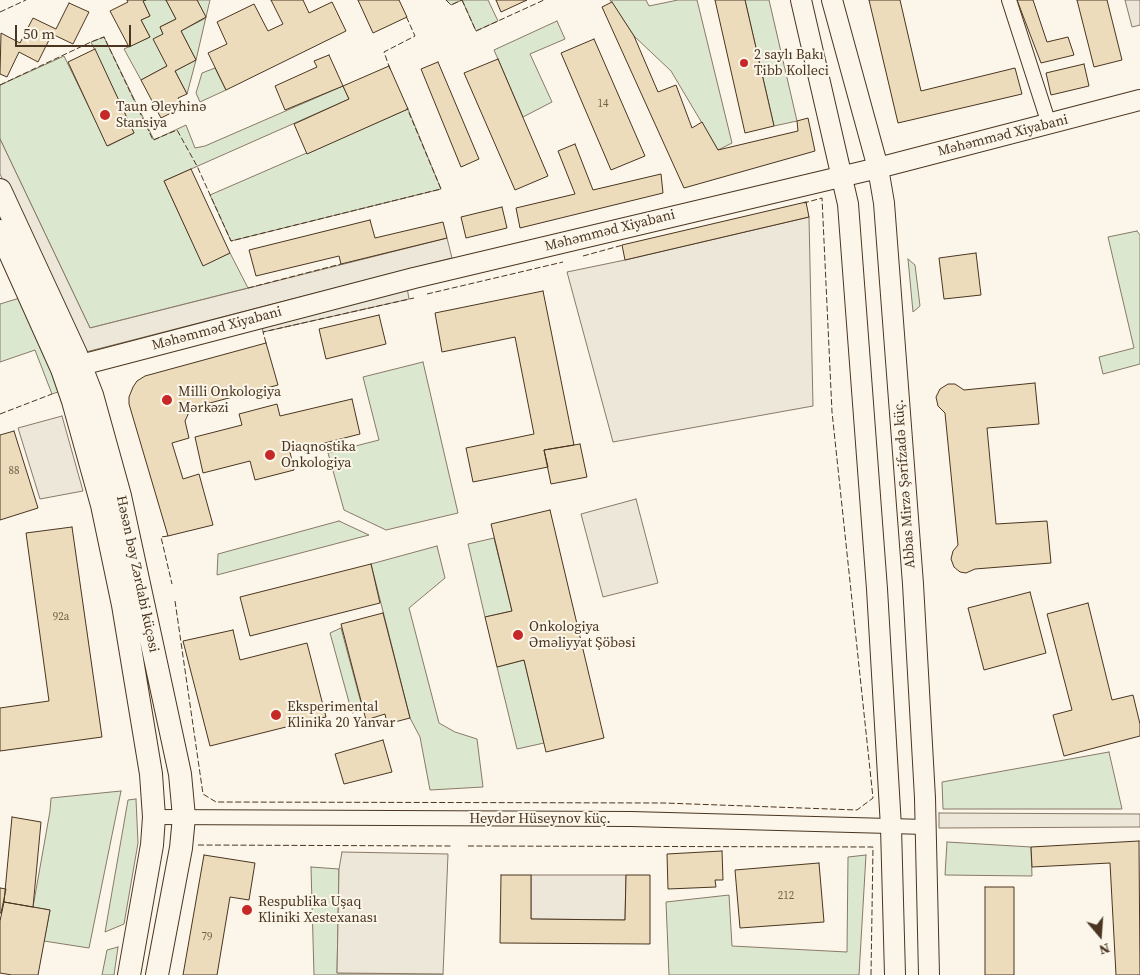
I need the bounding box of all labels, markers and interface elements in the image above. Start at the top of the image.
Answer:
scale bar [18,15,134,47]
text: 50 m [23,23,55,44]
place label: 2 saylı Bakı Tibb Kolleci [754,47,829,80]
marker: 2 saylı Bakı Tibb Kolleci [738,57,750,69]
house number: 14 [598,97,608,111]
place label: Taun Əleyhinə Stansiya [116,99,207,132]
marker: Taun Əleyhinə Stansiya [98,108,112,122]
street label: Məhəmməd Xiyabani [936,112,1070,160]
street label: Məhəmməd Xiyabani [543,207,677,255]
street label: Məhəmməd Xiyabani [150,304,284,354]
place label: Milli Onkologiya Mərkəzi [178,384,281,417]
marker: Milli Onkologiya Mərkəzi [160,393,174,407]
street label: Abbas Mirzə Şərifzadə küç. [891,399,919,569]
place label: Diaqnostika Onkologiya [281,439,356,472]
marker: Diaqnostika Onkologiya [263,448,277,462]
house number: 88 [9,464,19,478]
street label: Həsən bəy Zərdabi küçəsi [112,494,162,654]
house number: 92а [53,610,69,624]
place label: Onkologiya Əməliyyat Şöbəsi [529,619,636,652]
marker: Onkologiya Əməliyyat Şöbəsi [511,628,525,642]
place label: Eksperimental Klinika 20 Yanvar [287,699,395,732]
marker: Eksperimental Klinika 20 Yanvar [269,708,283,722]
street label: Heydər Hüseynov küç. [469,811,611,827]
house number: 212 [778,889,794,903]
place label: Respublika Uşaq Kliniki Xestexanası [258,894,377,926]
marker: Respublika Uşaq Kliniki Xestexanası [240,903,254,917]
north arrow [1075,910,1125,960]
house number: 79 [202,930,212,944]
text: N [1097,938,1113,960]

